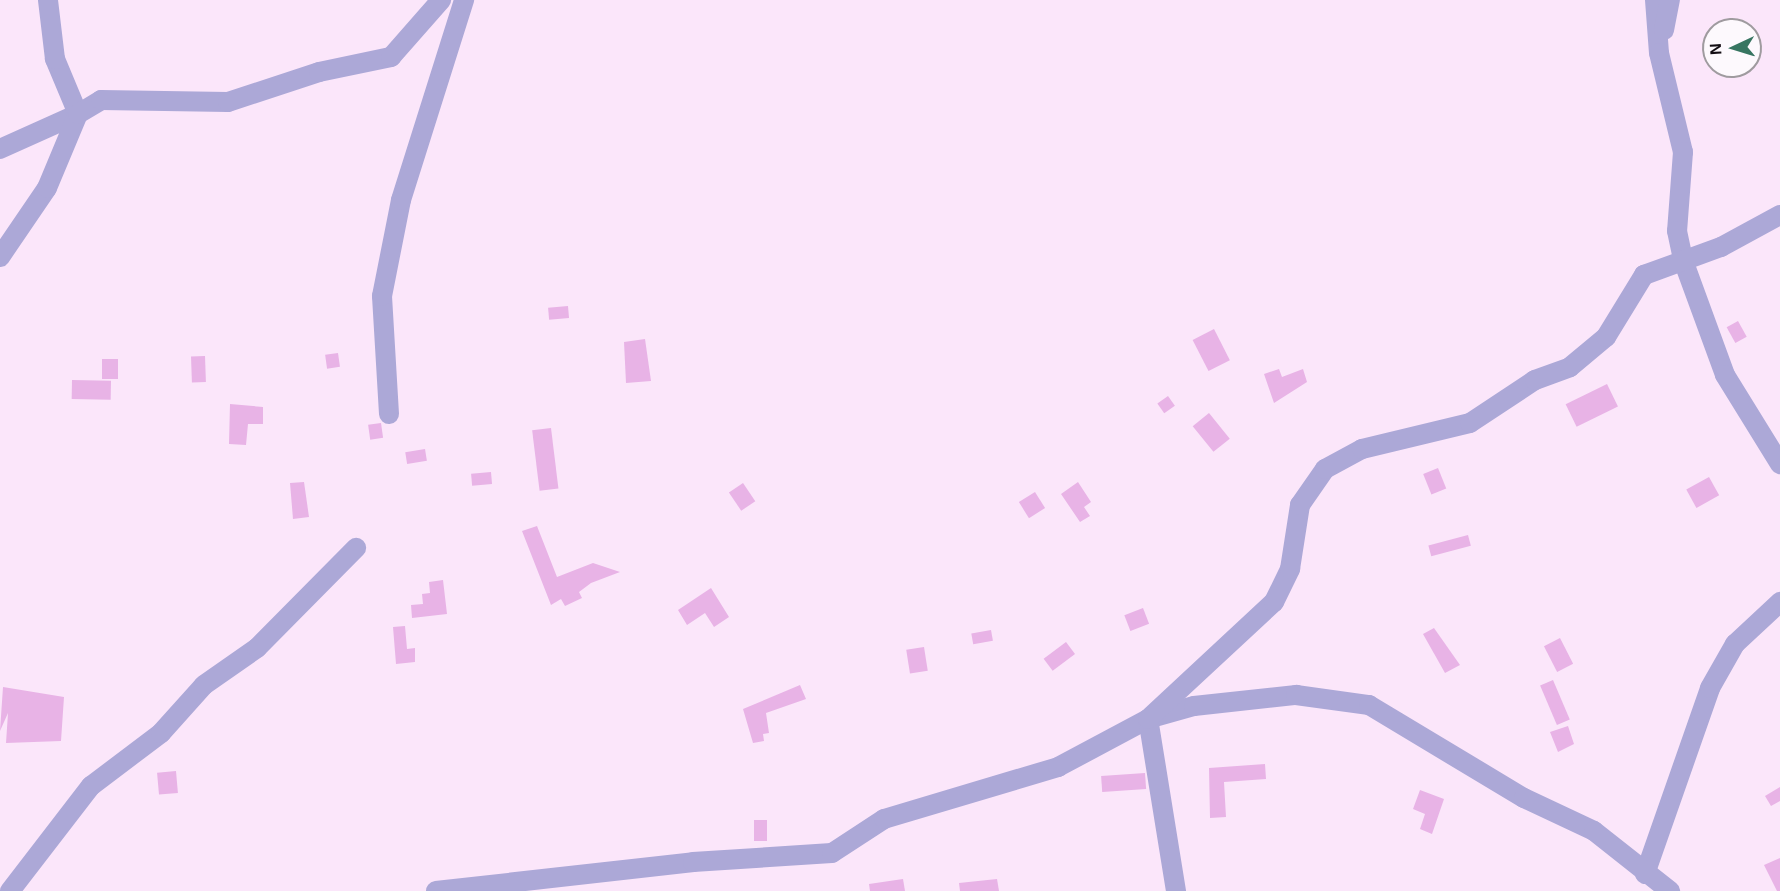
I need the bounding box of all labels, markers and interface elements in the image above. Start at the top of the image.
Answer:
north arrow [1702,18,1762,78]
text: N [1707,43,1724,56]

